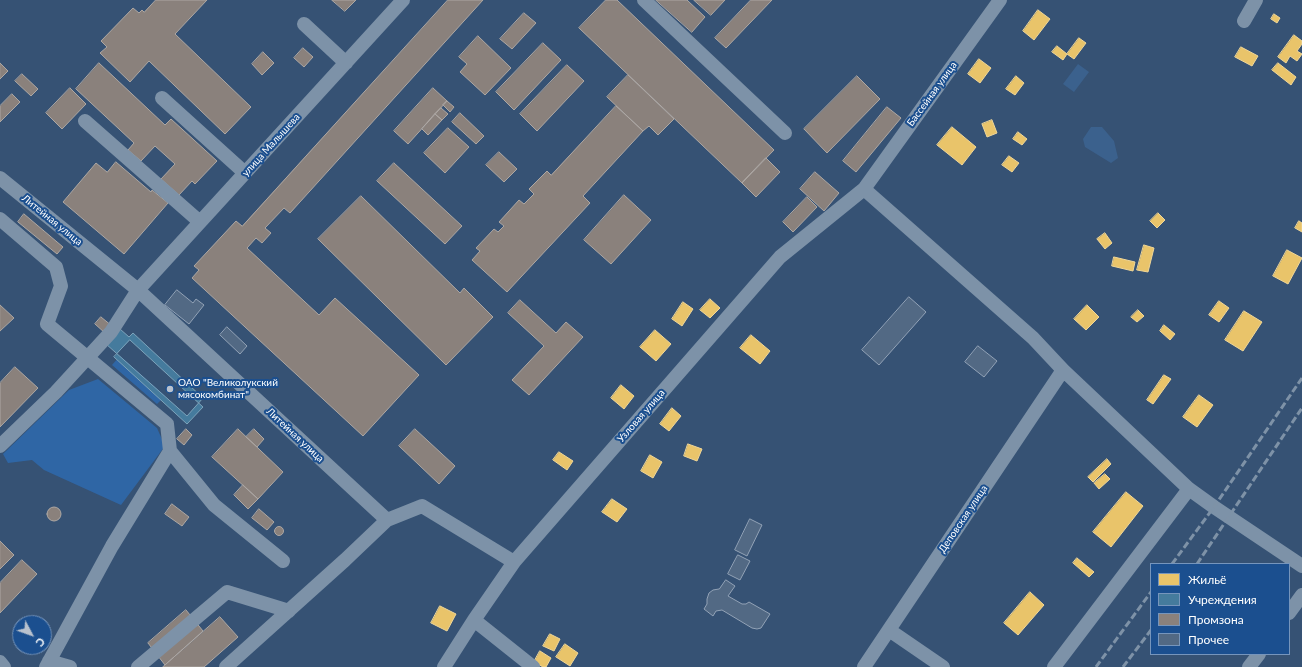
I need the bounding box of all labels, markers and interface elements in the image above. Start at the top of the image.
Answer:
street label: Бассейная улица [905,59,959,129]
street label: улица Малышева [240,111,302,179]
street label: Литейная улица [19,192,85,248]
place label: ОАО "Великолукский мясокомбинат" [178,377,278,400]
marker: ОАО "Великолукский мясокомбинат" [165,384,175,394]
street label: Узловая улица [615,387,667,445]
street label: Литейная улица [264,405,326,465]
street label: Деповская улица [936,483,990,555]
legend [1150,563,1290,655]
text: Жильё [1188,572,1226,587]
text: Учреждения [1188,592,1257,607]
text: Промзона [1188,612,1244,627]
north arrow [12,615,52,655]
text: Прочее [1188,632,1229,647]
text: С [33,636,48,650]

